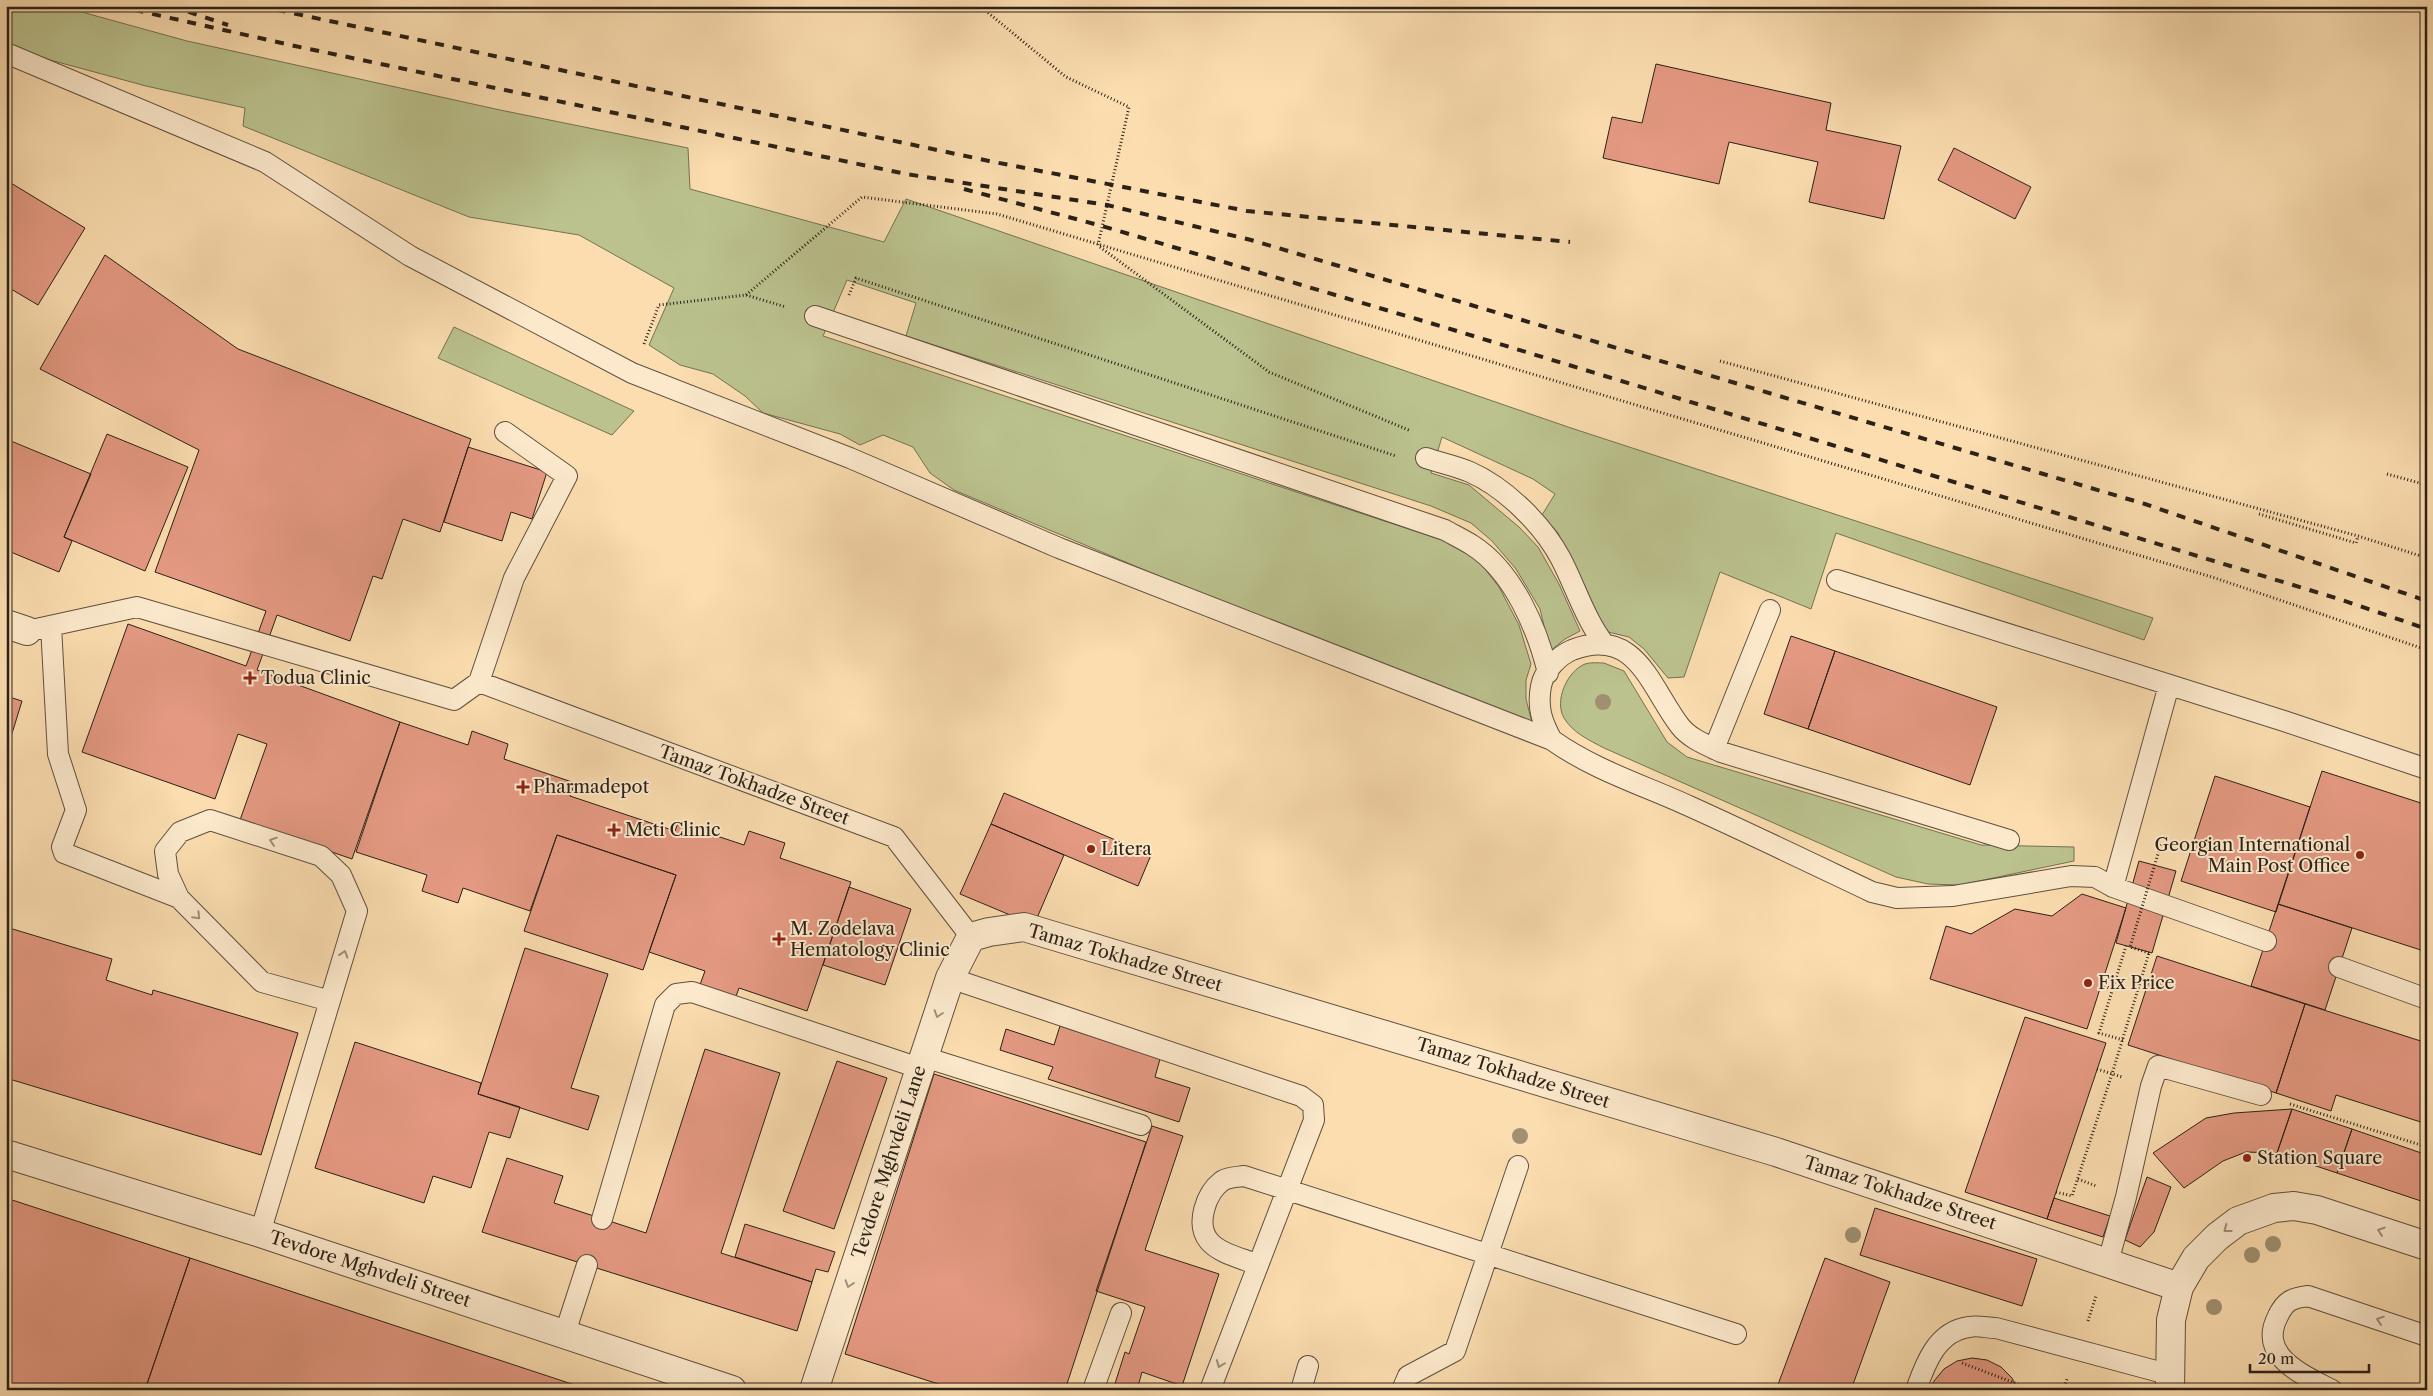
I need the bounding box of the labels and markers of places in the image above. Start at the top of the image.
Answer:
place label: Todua Clinic [261,667,371,689]
marker: Todua Clinic [243,671,257,685]
place label: Pharmadepot [533,776,650,798]
marker: Pharmadepot [517,781,529,793]
place label: Meti Clinic [625,819,720,841]
marker: Meti Clinic [607,823,621,837]
place label: Georgian International Main Post Office [2155,834,2350,877]
place label: Litera [1101,838,1152,860]
marker: Litera [1085,843,1097,855]
marker: Georgian International Main Post Office [2354,849,2366,861]
place label: M. Zodelava Hematology Clinic [790,918,950,961]
marker: M. Zodelava Hematology Clinic [772,932,786,946]
place label: Fix Price [2098,972,2175,994]
marker: Fix Price [2082,977,2094,989]
place label: Station Square [2257,1147,2382,1169]
marker: Station Square [2241,1152,2253,1164]

